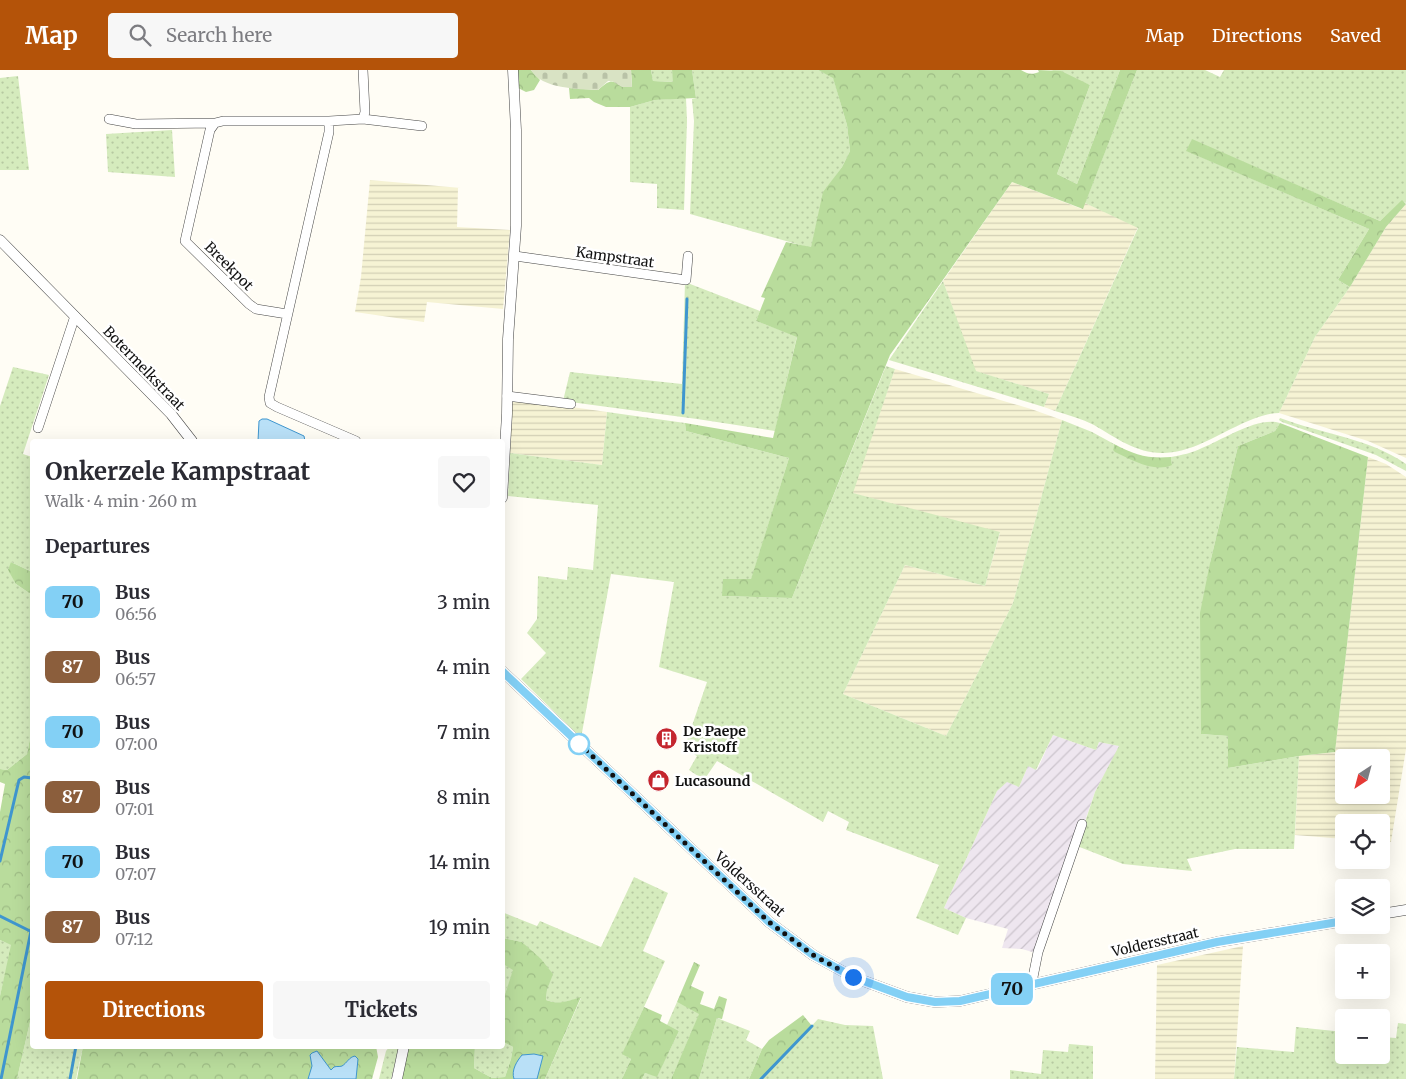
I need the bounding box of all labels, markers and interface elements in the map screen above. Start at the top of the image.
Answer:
search box [108,13,458,58]
text: Map [25,20,78,51]
icon: search [126,21,154,49]
text: Search here [166,23,272,47]
text: Map [1146,24,1184,47]
text: Directions [1212,24,1302,47]
text: Saved [1330,24,1381,47]
street label: Breekpot [201,238,258,295]
street label: Kampstraat [575,243,656,271]
street label: Botermelkstraat [99,322,189,414]
text: Onkerzele Kampstraat [45,456,310,487]
button: heart [438,456,490,508]
text: Walk · 4 min · 260 m [45,491,197,511]
text: Departures [45,534,150,558]
text: Bus [115,580,150,604]
text: 70 [61,590,84,613]
text: 3 min [437,590,490,614]
text: 06:56 [115,604,157,624]
text: Bus [115,645,150,669]
text: 87 [62,655,83,678]
text: 4 min [436,655,490,679]
text: 06:57 [115,669,156,689]
text: Bus [115,710,150,734]
text: 70 [61,720,84,743]
text: 7 min [437,720,490,744]
place label: De Paepe Kristoff [683,722,746,756]
building icon: De Paepe Kristoff [655,727,679,751]
unlabelled marker [568,733,590,755]
text: 07:00 [115,734,158,754]
north arrow [1335,749,1390,804]
map controls [1335,749,1390,1064]
shop icon: Lucasound [647,769,671,793]
place label: Lucasound [675,772,751,790]
text: Bus [115,775,150,799]
text: 87 [62,785,83,808]
text: 8 min [437,785,490,809]
text: 07:01 [115,799,154,819]
button: locate [1335,814,1390,869]
text: Bus [115,840,150,864]
street label: Voldersstraat [710,847,789,921]
text: 70 [61,850,84,873]
text: 14 min [429,850,490,874]
text: 07:07 [115,864,156,884]
button: layers [1335,879,1390,934]
text: Bus [115,905,150,929]
text: 87 [62,915,83,938]
text: 19 min [429,915,490,939]
street label: Voldersstraat [1109,923,1201,961]
text: 07:12 [115,929,153,949]
button: + [1335,944,1390,999]
your location [841,965,866,990]
line badge: 70 [990,973,1034,1005]
text: 70 [1001,977,1023,1000]
button: Directions [45,981,263,1039]
button: Tickets [273,981,490,1039]
button: − [1335,1009,1390,1064]

